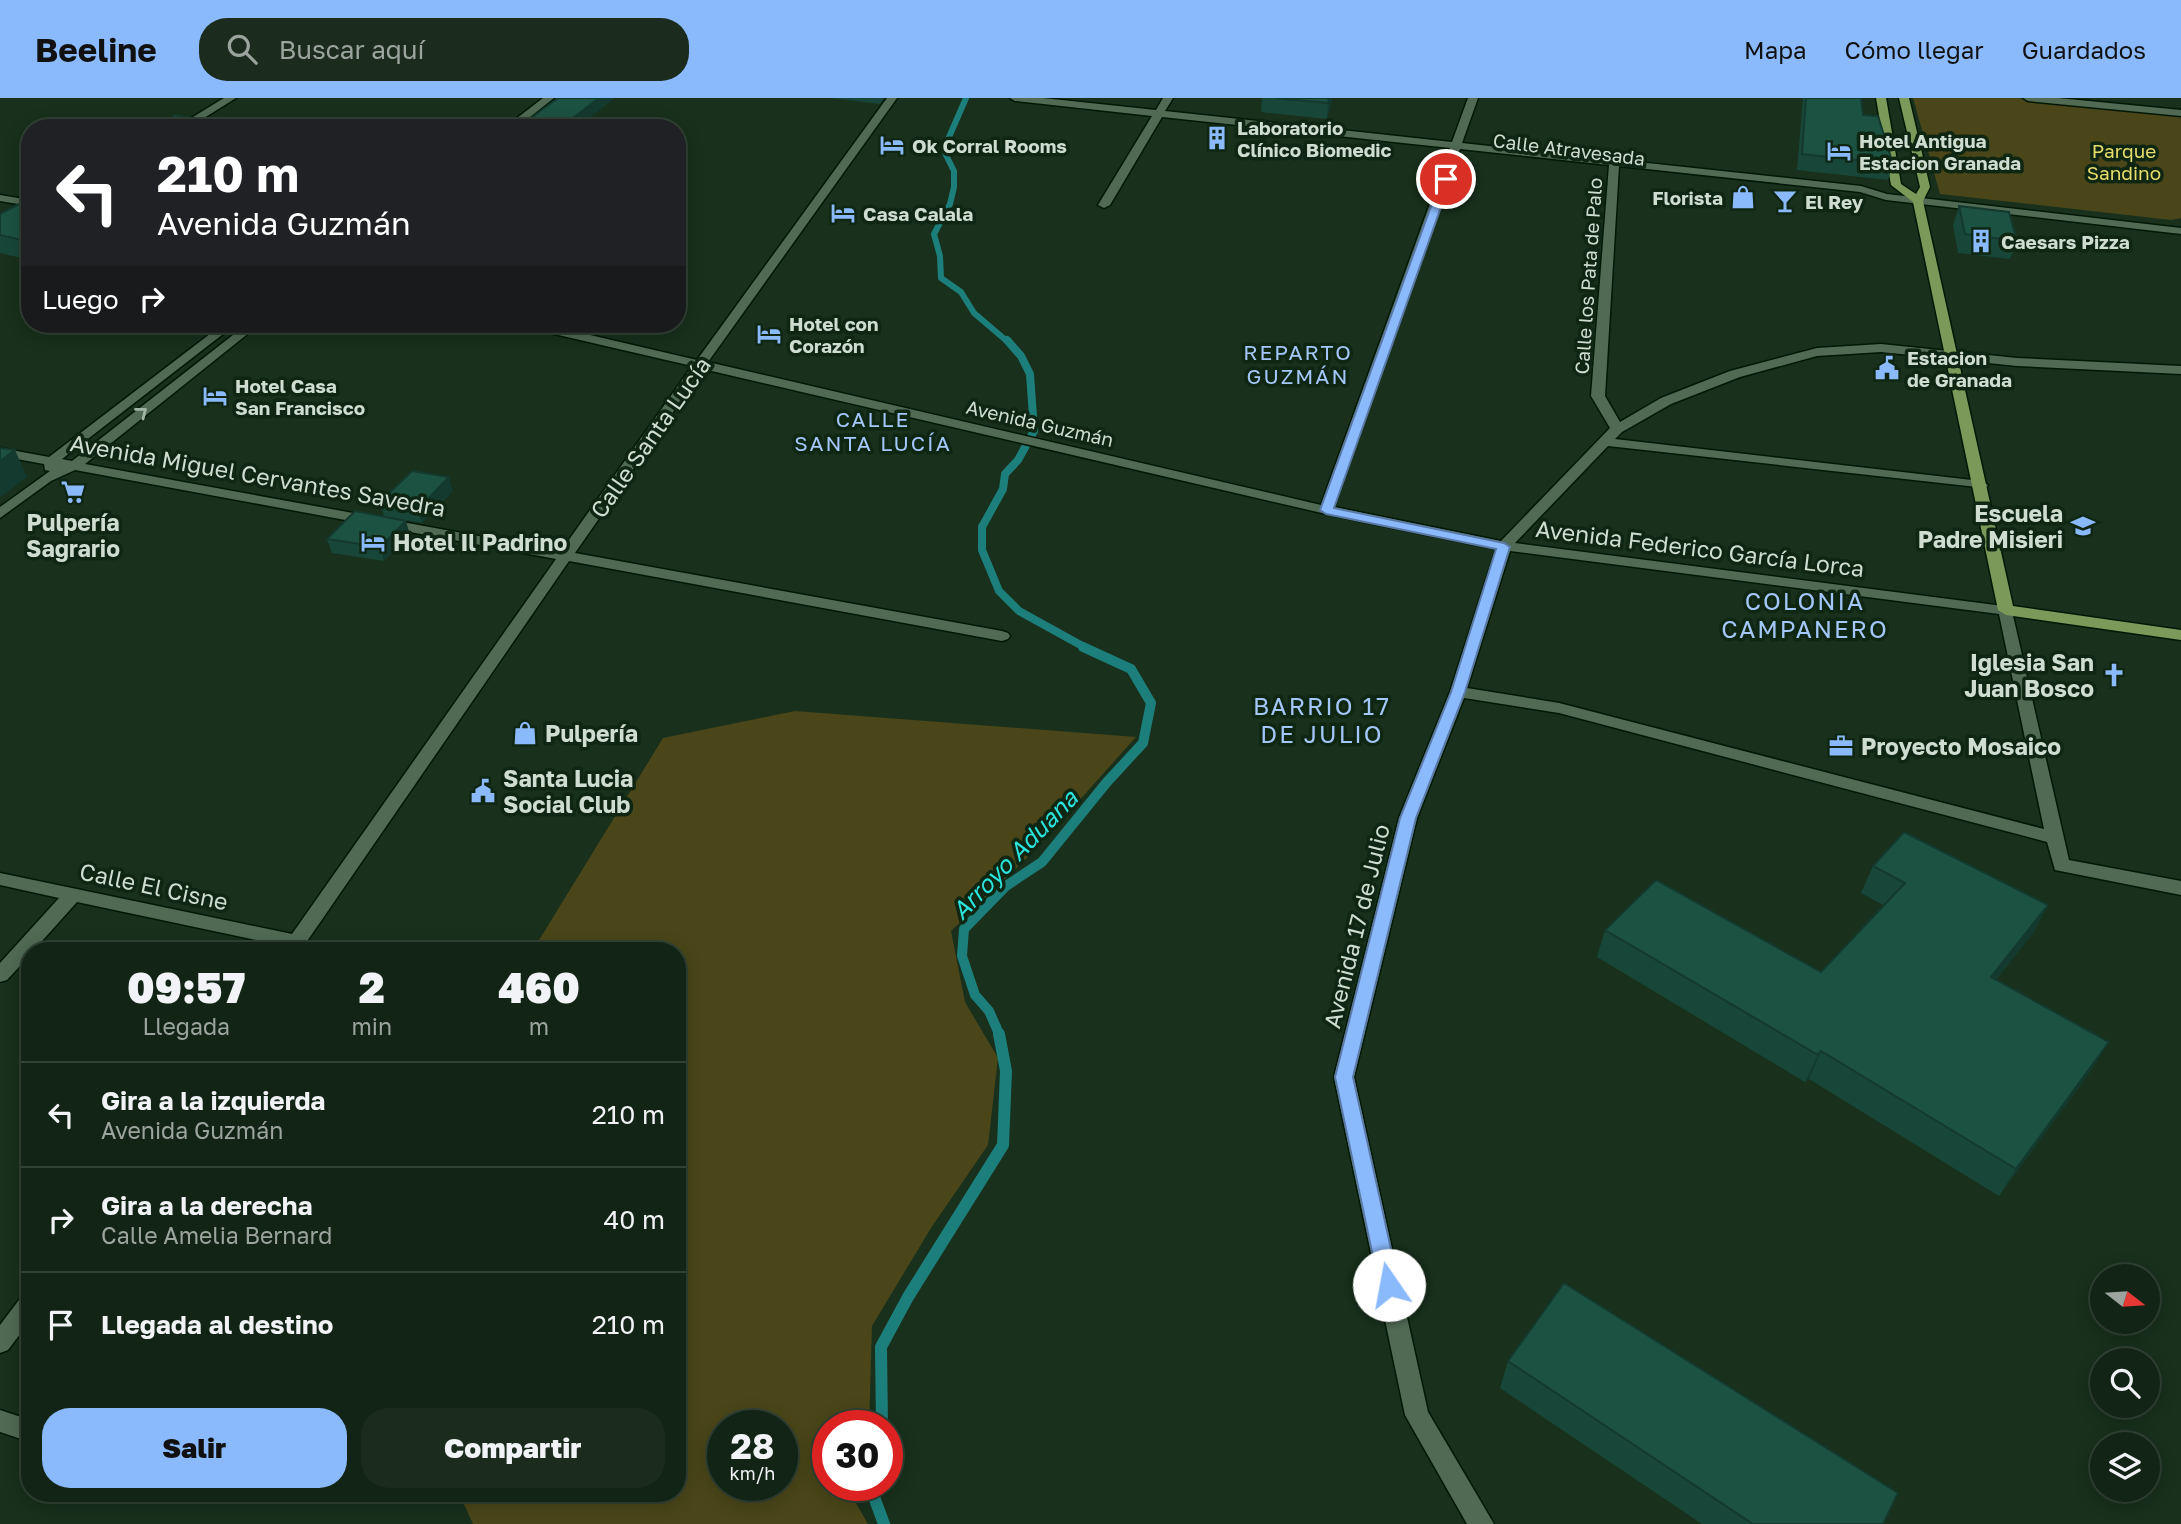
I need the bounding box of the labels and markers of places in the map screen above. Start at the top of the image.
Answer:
place label: Laboratorio Clínico Biomedic [1237,116,1392,161]
building icon: Laboratorio Clínico Biomedic [1203,124,1231,152]
place label: Hotel Antigua Estacion Granada [1859,129,2021,174]
hotel icon: Ok Corral Rooms [878,131,906,159]
place label: Ok Corral Rooms [912,134,1067,157]
hotel icon: Hotel Antigua Estacion Granada [1825,137,1853,165]
pin [1416,149,1476,209]
shop icon: Florista [1729,183,1757,211]
place label: Florista [1652,186,1723,209]
bar icon: El Rey [1771,187,1799,215]
place label: El Rey [1805,190,1864,213]
hotel icon: Casa Calala [829,199,857,227]
place label: Casa Calala [863,202,973,225]
building icon: Caesars Pizza [1967,227,1995,255]
place label: Caesars Pizza [2001,230,2130,253]
place label: Hotel con Corazón [789,312,879,357]
hotel icon: Hotel con Corazón [755,320,783,348]
place label: Estacion de Granada [1907,346,2012,391]
public building icon: Estacion de Granada [1873,354,1901,382]
place label: Hotel Casa San Francisco [235,374,365,419]
hotel icon: Hotel Casa San Francisco [201,382,229,410]
supermarket icon: Pulpería Sagrario [59,478,87,506]
place label: Escuela Padre Misieri [1918,499,2063,553]
place label: Pulpería Sagrario [26,508,120,562]
school or university icon: Escuela Padre Misieri [2069,512,2097,540]
hotel icon: Hotel Il Padrino [359,528,387,556]
place label: Hotel Il Padrino [393,528,567,556]
place label: Iglesia San Juan Bosco [1964,648,2094,702]
church icon: Iglesia San Juan Bosco [2100,661,2128,689]
shop icon: Pulpería [511,719,539,747]
place label: Pulpería [545,719,638,747]
office icon: Proyecto Mosaico [1827,732,1855,760]
place label: Proyecto Mosaico [1861,732,2061,760]
place label: Santa Lucia Social Club [503,764,633,818]
public building icon: Santa Lucia Social Club [469,777,497,805]

